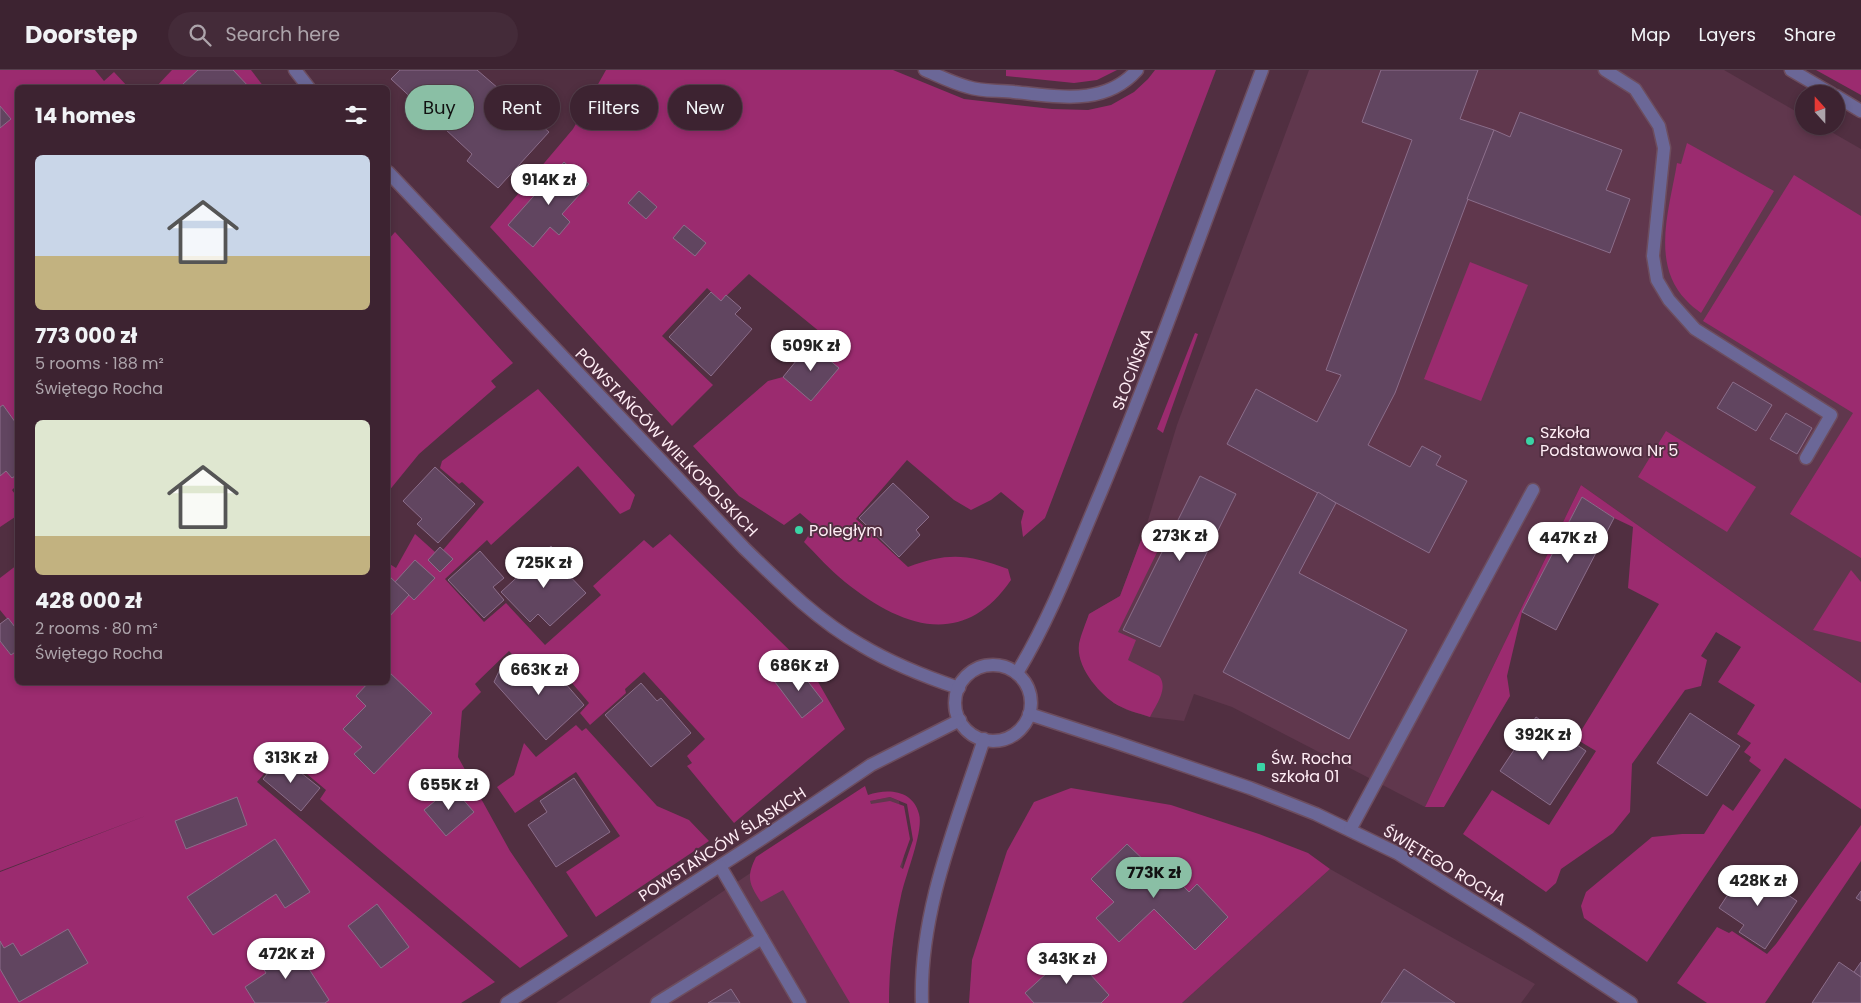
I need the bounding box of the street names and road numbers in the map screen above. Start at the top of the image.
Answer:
street label: SŁOCIŃSKA [1106,325,1159,414]
street label: POWSTAŃCÓW WIELKOPOLSKICH [570,343,763,542]
street label: POWSTAŃCÓW ŚLĄSKICH [634,781,811,907]
street label: ŚWIĘTEGO ROCHA [1379,820,1511,911]

